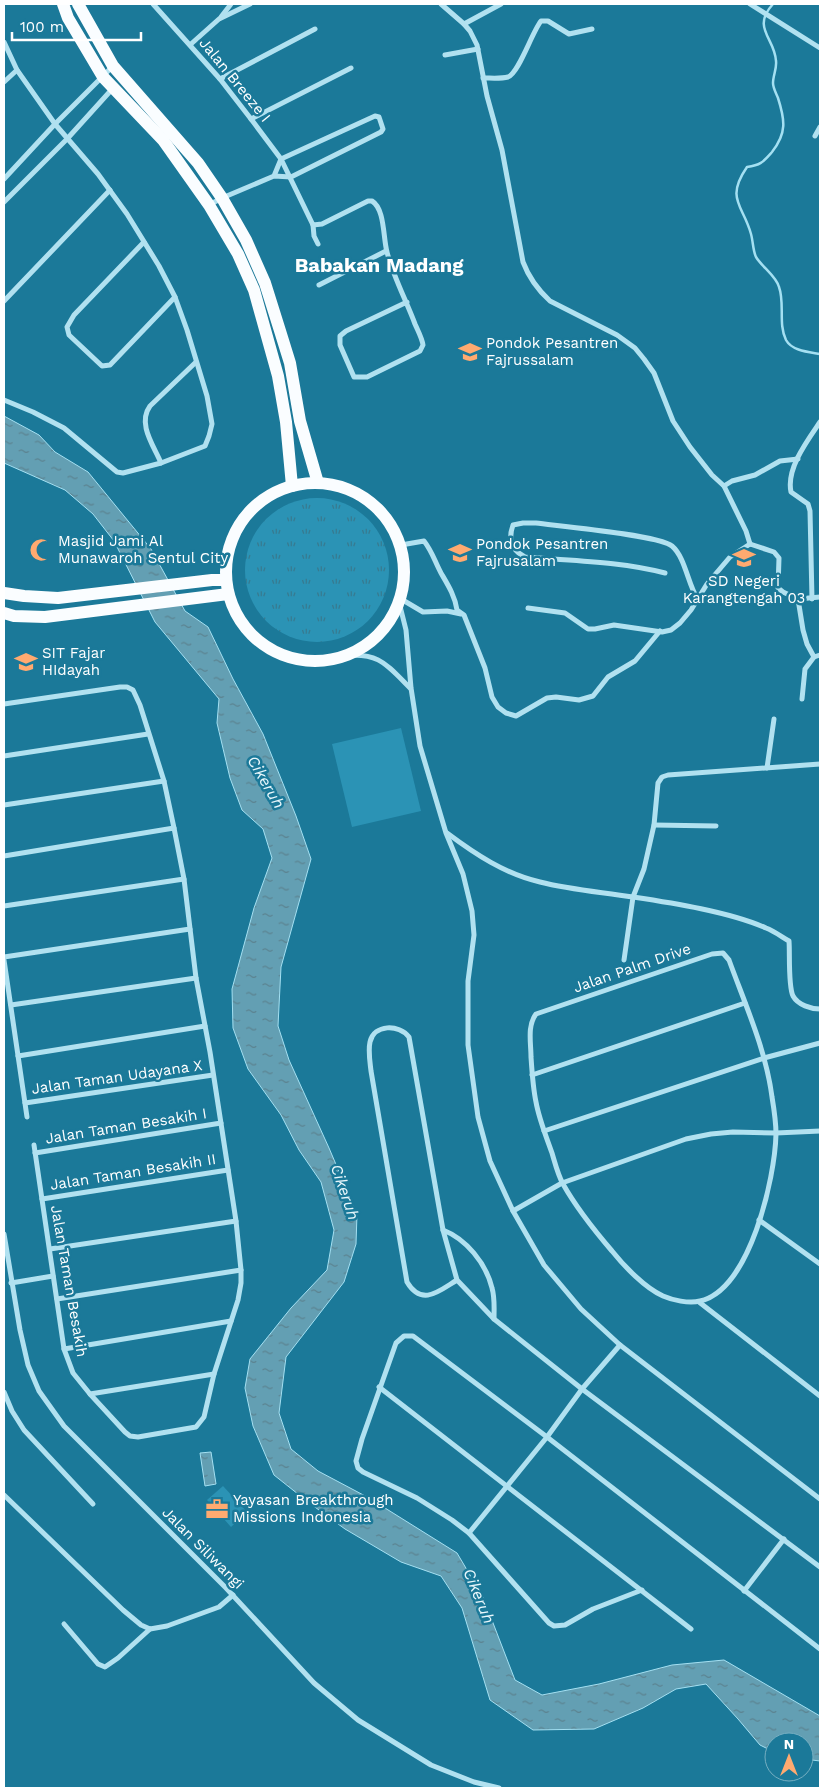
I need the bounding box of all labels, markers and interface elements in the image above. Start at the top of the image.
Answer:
scale bar [12,10,141,42]
text: 100 m [20,18,64,36]
street label: Jalan Breeze I [196,34,274,126]
district label: Babakan Madang [295,253,464,277]
place label: Pondok Pesantren Fajrussalam [486,334,618,369]
school or university icon: Pondok Pesantren Fajrussalam [457,339,483,365]
place label: Masjid Jami Al Munawaroh Sentul City [58,532,228,567]
place label: Pondok Pesantren Fajrusalam [476,535,608,570]
mosque icon: Masjid Jami Al Munawaroh Sentul City [28,537,54,563]
school or university icon: Pondok Pesantren Fajrusalam [447,540,473,566]
school or university icon: SD Negeri Karangtengah 03 [731,545,757,571]
place label: SD Negeri Karangtengah 03 [683,572,805,607]
place label: SIT Fajar HIdayah [42,644,105,679]
school or university icon: SIT Fajar HIdayah [13,649,39,675]
water label: Cikeruh [243,752,289,812]
street label: Jalan Palm Drive [571,939,693,997]
street label: Jalan Taman Udayana X [30,1056,204,1098]
street label: Jalan Taman Besakih I [44,1104,208,1148]
street label: Jalan Taman Besakih II [49,1150,217,1194]
water label: Cikeruh [327,1162,363,1222]
street label: Jalan Taman Besakih [47,1204,91,1358]
place label: Yayasan Breakthrough Missions Indonesia [233,1491,393,1526]
office icon: Yayasan Breakthrough Missions Indonesia [204,1496,230,1522]
street label: Jalan Siliwangi [158,1503,248,1593]
water label: Cikeruh [459,1566,499,1626]
north arrow [764,1732,814,1782]
text: N [784,1736,794,1752]

